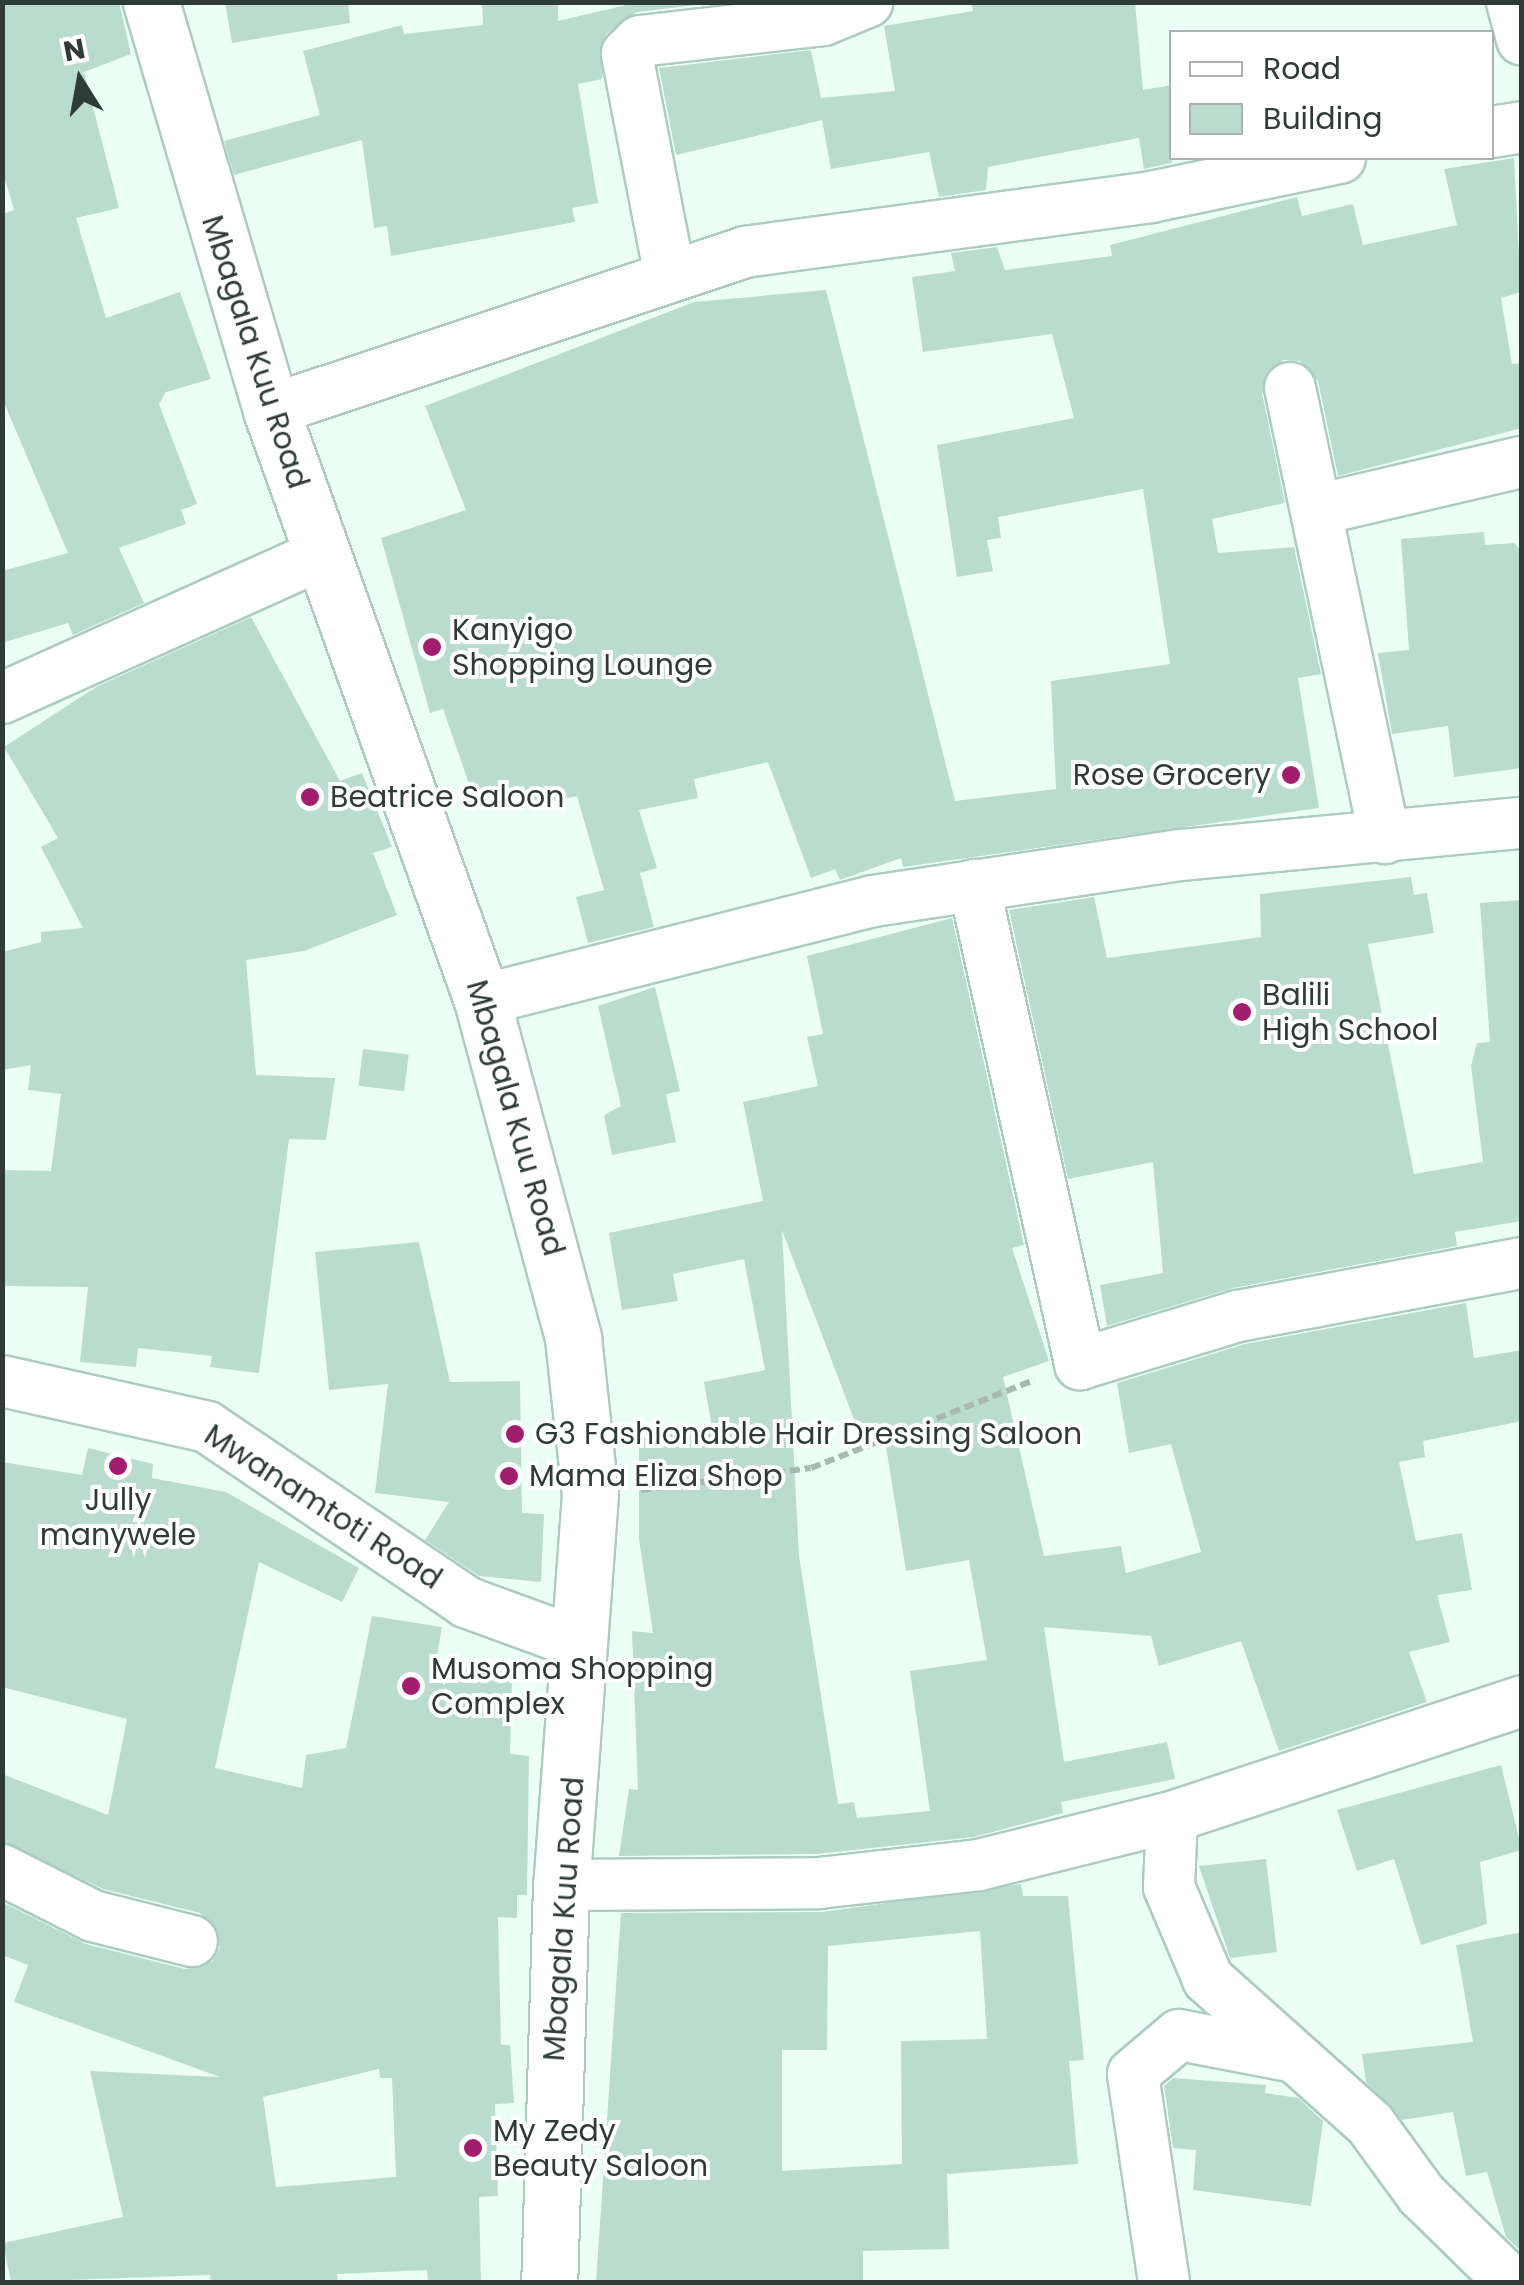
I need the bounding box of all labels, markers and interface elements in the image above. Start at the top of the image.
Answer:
text: N [60,29,88,71]
north arrow [30,30,130,130]
legend [1169,30,1494,160]
text: Road [1263,47,1341,90]
text: Building [1263,97,1383,140]
street label: Mbagala Kuu Road [194,211,316,493]
place label: Kanyigo Shopping Lounge [452,612,713,682]
marker: Kanyigo Shopping Lounge [421,636,443,658]
place label: Rose Grocery [1073,757,1271,793]
marker: Rose Grocery [1280,764,1302,786]
place label: Beatrice Saloon [330,779,564,815]
marker: Beatrice Saloon [299,786,321,808]
street label: Mbagala Kuu Road [458,976,572,1260]
place label: Balili High School [1262,977,1438,1048]
marker: Balili High School [1231,1001,1253,1023]
place label: G3 Fashionable Hair Dressing Saloon [535,1416,1082,1452]
street label: Mwanamtoti Road [198,1417,448,1597]
marker: G3 Fashionable Hair Dressing Saloon [504,1423,526,1445]
marker: Jully manywele [107,1455,129,1477]
place label: Mama Eliza Shop [529,1458,783,1494]
marker: Mama Eliza Shop [498,1465,520,1487]
place label: Jully manywele [40,1482,196,1552]
place label: Musoma Shopping Complex [431,1651,714,1722]
marker: Musoma Shopping Complex [400,1675,422,1697]
street label: Mbagala Kuu Road [536,1776,592,2062]
place label: My Zedy Beauty Saloon [493,2113,708,2184]
marker: My Zedy Beauty Saloon [462,2137,484,2159]

